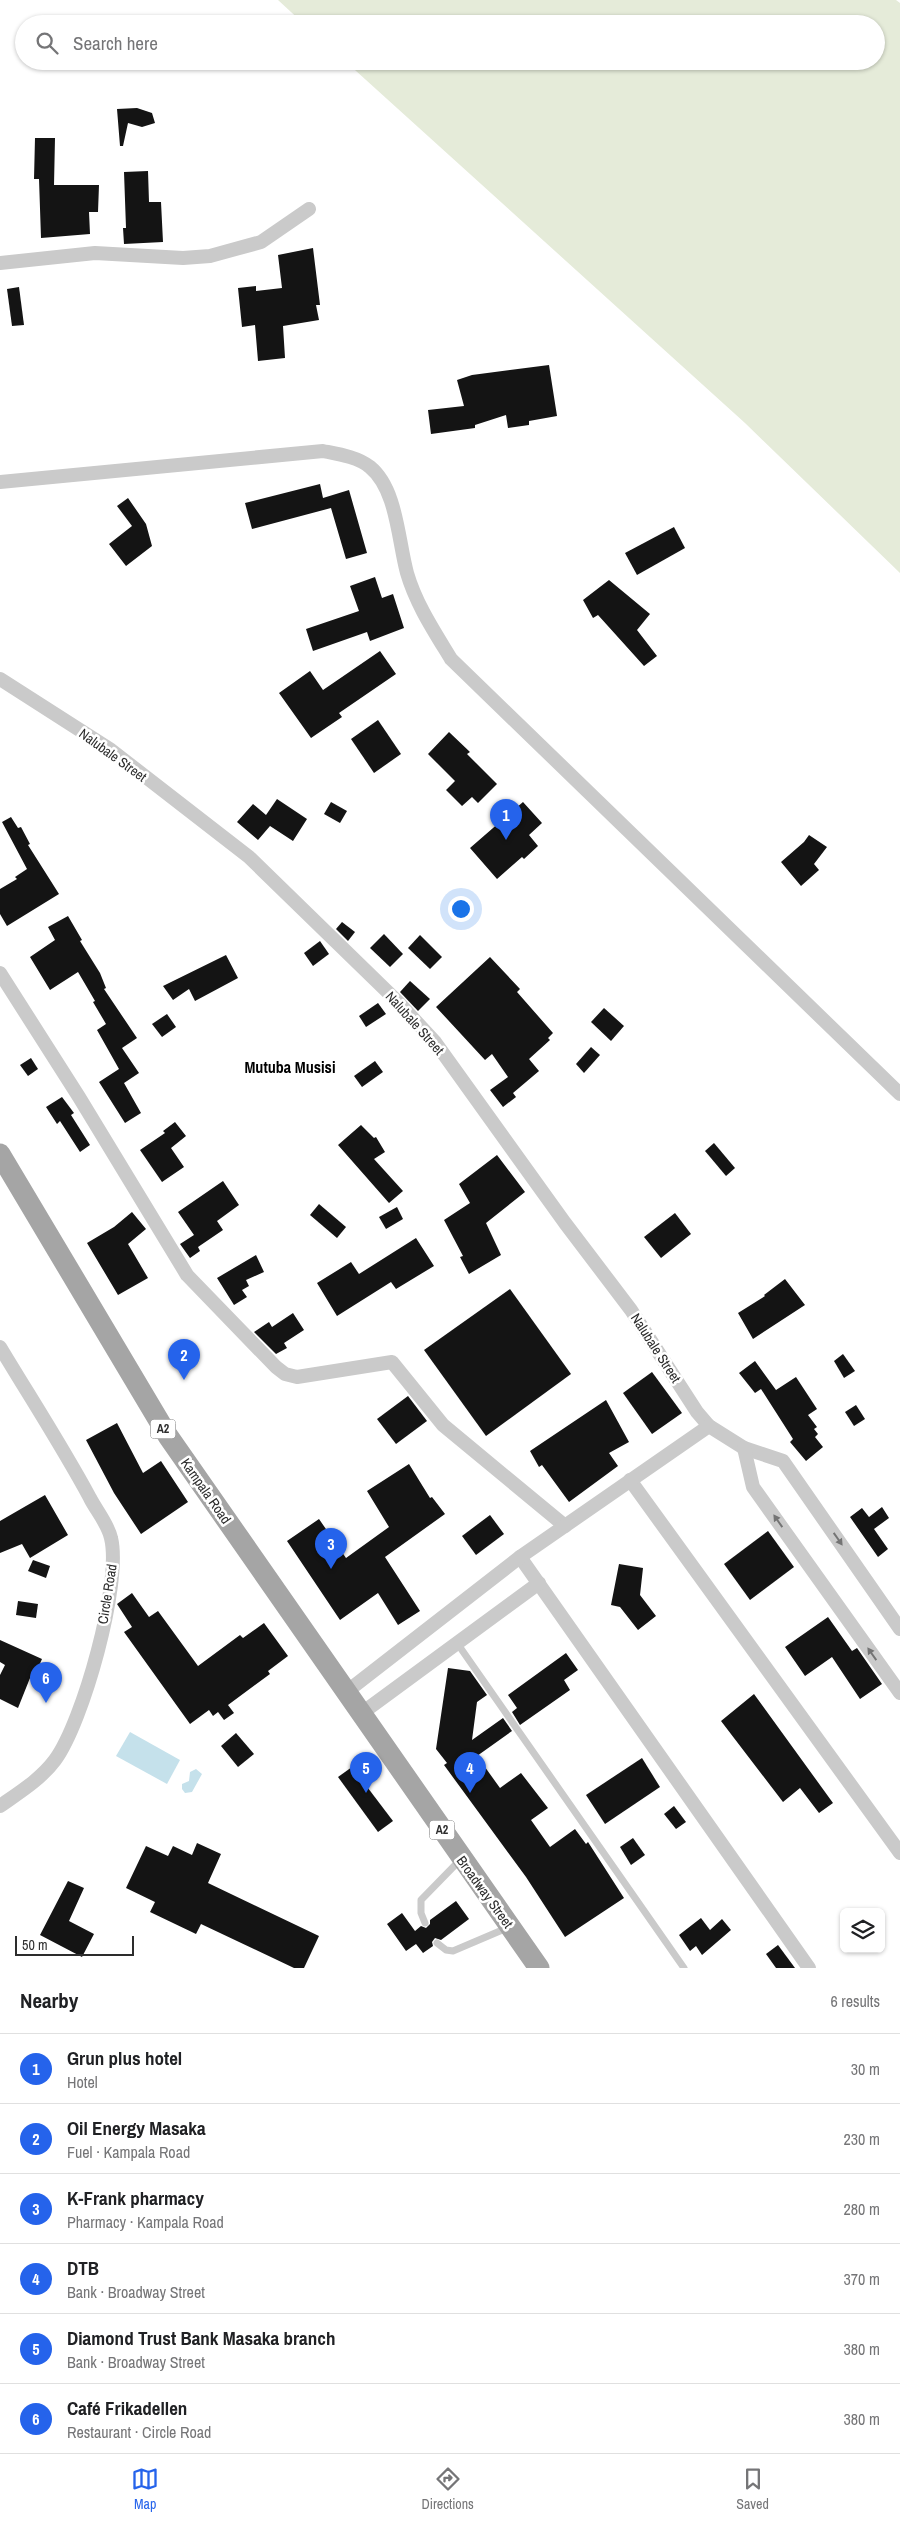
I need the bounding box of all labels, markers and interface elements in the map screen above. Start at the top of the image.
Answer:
search box [15,15,885,70]
icon: search [33,29,61,57]
text: Search here [73,30,158,56]
street label: Nalubale Street [76,724,150,786]
pin: 1 [490,799,522,840]
your location [448,896,474,922]
street label: Nalubale Street [382,988,448,1058]
district label: Mutuba Musisi [244,1056,336,1078]
street label: Nalubale Street [627,1310,685,1386]
pin: 2 [168,1339,200,1380]
road number: A2 [150,1420,176,1438]
street label: Kampala Road [177,1455,235,1527]
one-way arrow [773,1514,783,1528]
pin: 3 [315,1528,347,1569]
one-way arrow [833,1532,843,1546]
street label: Circle Road [93,1563,121,1625]
one-way arrow [867,1647,877,1660]
pin: 6 [30,1662,62,1703]
pin: 5 [350,1752,382,1793]
pin: 4 [454,1752,486,1793]
road number: A2 [430,1820,454,1840]
street label: Broadway Street [453,1852,517,1932]
map controls [840,1908,885,1953]
button: layers [840,1908,885,1953]
scale bar [15,1933,134,1956]
text: 50 m [22,1936,48,1954]
text: Nearby [20,1986,78,2015]
text: 6 results [830,1990,880,2012]
text: Grun plus hotel [67,2045,182,2071]
text: 1 [32,2058,40,2080]
text: 30 m [851,2058,880,2080]
text: Hotel [67,2071,98,2093]
text: Oil Energy Masaka [67,2115,206,2141]
text: 2 [32,2128,40,2150]
text: 230 m [844,2128,880,2150]
text: Fuel · Kampala Road [67,2141,190,2163]
text: K-Frank pharmacy [67,2185,204,2211]
text: 3 [32,2198,40,2220]
text: 280 m [844,2198,880,2220]
text: Pharmacy · Kampala Road [67,2211,224,2233]
text: DTB [67,2255,99,2281]
text: 4 [32,2268,40,2290]
text: 370 m [844,2268,880,2290]
text: Bank · Broadway Street [67,2281,205,2303]
text: Diamond Trust Bank Masaka branch [67,2325,335,2351]
text: 5 [32,2338,40,2360]
text: 380 m [844,2338,880,2360]
text: Bank · Broadway Street [67,2351,205,2373]
text: Café Frikadellen [67,2395,187,2421]
text: 6 [32,2408,40,2430]
text: 380 m [844,2408,880,2430]
text: Restaurant · Circle Road [67,2421,211,2443]
tab: Map [131,2465,159,2513]
tab: Directions [422,2465,474,2513]
tab: Saved [736,2465,769,2513]

